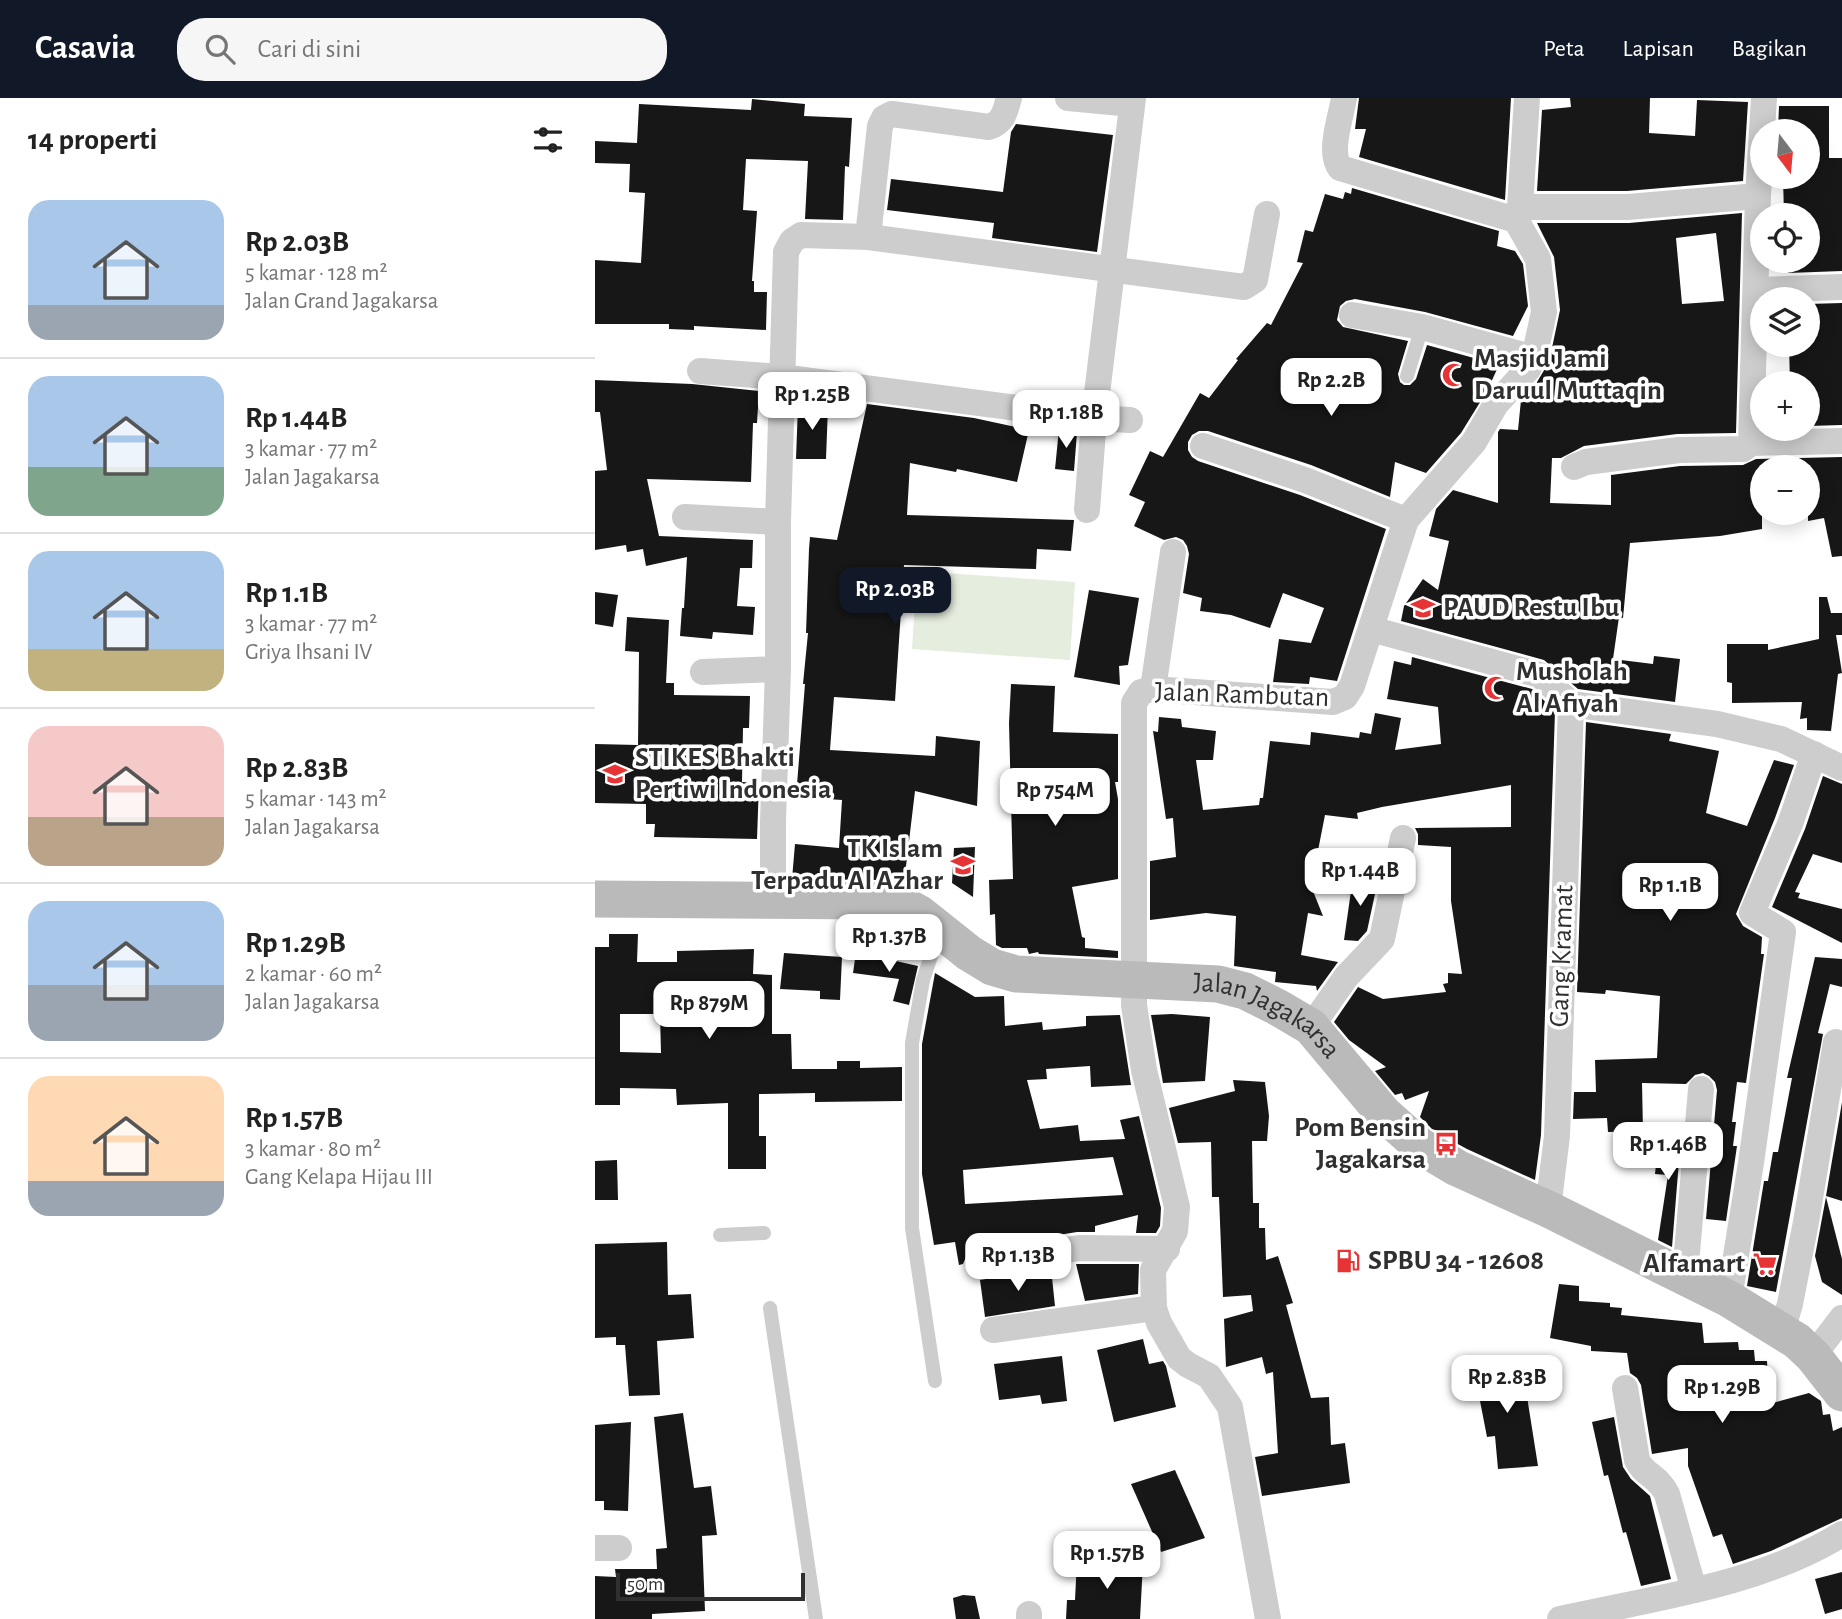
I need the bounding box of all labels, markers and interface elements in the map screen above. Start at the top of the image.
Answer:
search box [177,18,667,81]
icon: search [201,30,239,68]
text: Casavia [35,32,135,65]
text: Cari di sini [257,36,361,62]
text: Peta [1543,37,1585,61]
text: Lapisan [1623,37,1694,61]
text: Bagikan [1732,37,1807,61]
north arrow [1750,119,1820,189]
map controls [1750,119,1820,525]
icon: filters [529,121,567,159]
text: 14 properti [28,125,157,155]
button: locate [1750,203,1820,273]
text: Rp 2.03B [245,227,349,257]
icon: home [84,228,168,312]
text: 5 kamar · 128 m² [245,262,387,285]
button: layers [1750,287,1820,357]
text: Jalan Grand Jagakarsa [245,290,438,313]
place label: Masjid Jami Daruul Muttaqin [1474,345,1662,405]
pin: Rp 2.2B [1266,358,1396,418]
mosque icon: Masjid Jami Daruul Muttaqin [1440,361,1468,389]
text: Rp 2.2B [1297,369,1365,392]
button: + [1750,371,1820,441]
pin: Rp 1.25B [740,372,884,432]
text: Rp 1.25B [774,383,850,406]
pin: Rp 1.18B [994,390,1138,450]
text: Rp 1.18B [1029,401,1103,424]
text: Rp 1.44B [245,403,347,433]
icon: home [84,404,168,488]
text: 3 kamar · 77 m² [245,438,377,461]
button: − [1750,455,1820,525]
text: Jalan Jagakarsa [245,466,380,489]
pin: Rp 2.03B [823,568,967,627]
text: Rp 1.1B [245,578,328,608]
text: Rp 2.03B [855,578,935,601]
icon: home [84,579,168,663]
school or university icon: PAUD Restu Ibu [1409,594,1437,622]
place label: PAUD Restu Ibu [1443,594,1620,622]
text: 3 kamar · 77 m² [245,613,377,636]
text: Griya Ihsani IV [245,641,372,664]
place label: Musholah Al Afiyah [1516,658,1628,718]
mosque icon: Musholah Al Afiyah [1482,674,1510,702]
street label: Jalan Rambutan [1154,678,1330,712]
place label: STIKES Bhakti Pertiwi Indonesia [635,744,831,804]
text: Rp 2.83B [245,753,348,783]
icon: home [84,754,168,838]
school or university icon: STIKES Bhakti Pertiwi Indonesia [601,760,629,788]
pin: Rp 754M [990,768,1120,828]
text: Rp 754M [1016,779,1094,802]
text: 5 kamar · 143 m² [245,788,387,811]
text: Jalan Jagakarsa [245,816,380,839]
place label: TK Islam Terpadu Al Azhar [751,835,943,895]
pin: Rp 1.44B [1288,848,1432,908]
school or university icon: TK Islam Terpadu Al Azhar [949,851,977,879]
text: Rp 1.44B [1321,859,1399,882]
pin: Rp 1.1B [1605,864,1735,923]
text: Rp 1.1B [1638,874,1702,897]
street label: Gang Kramat [1546,884,1578,1028]
pin: Rp 1.37B [817,914,961,974]
text: Rp 1.37B [851,925,927,948]
text: Rp 1.29B [245,928,346,958]
icon: home [84,929,168,1013]
text: 2 kamar · 60 m² [245,963,382,986]
street label: Jalan Jagakarsa [1193,969,1345,1064]
pin: Rp 879M [644,982,774,1041]
text: Jalan Jagakarsa [245,991,380,1014]
text: Rp 879M [669,992,749,1015]
text: Rp 1.57B [245,1103,343,1133]
icon: home [84,1104,168,1188]
place label: Pom Bensin Jagakarsa [1294,1114,1426,1174]
pin: Rp 1.46B [1596,1122,1740,1182]
bus stop icon: Pom Bensin Jagakarsa [1432,1130,1460,1158]
text: Rp 1.46B [1629,1133,1707,1156]
text: 3 kamar · 80 m² [245,1138,381,1161]
text: Gang Kelapa Hijau III [245,1166,433,1189]
pin: Rp 1.13B [946,1234,1090,1293]
text: Rp 1.13B [981,1244,1055,1267]
fuel station icon: SPBU 34 - 12608 [1334,1247,1362,1275]
place label: SPBU 34 - 12608 [1368,1247,1544,1275]
place label: Alfamart [1643,1250,1746,1278]
supermarket icon: Alfamart [1751,1250,1779,1278]
pin: Rp 2.83B [1435,1356,1579,1415]
text: Rp 2.83B [1467,1366,1547,1389]
pin: Rp 1.29B [1650,1366,1794,1425]
text: Rp 1.29B [1683,1376,1761,1399]
pin: Rp 1.57B [1035,1532,1179,1591]
text: Rp 1.57B [1069,1542,1145,1565]
scale bar [616,1570,805,1602]
text: 50 m [627,1575,663,1594]

